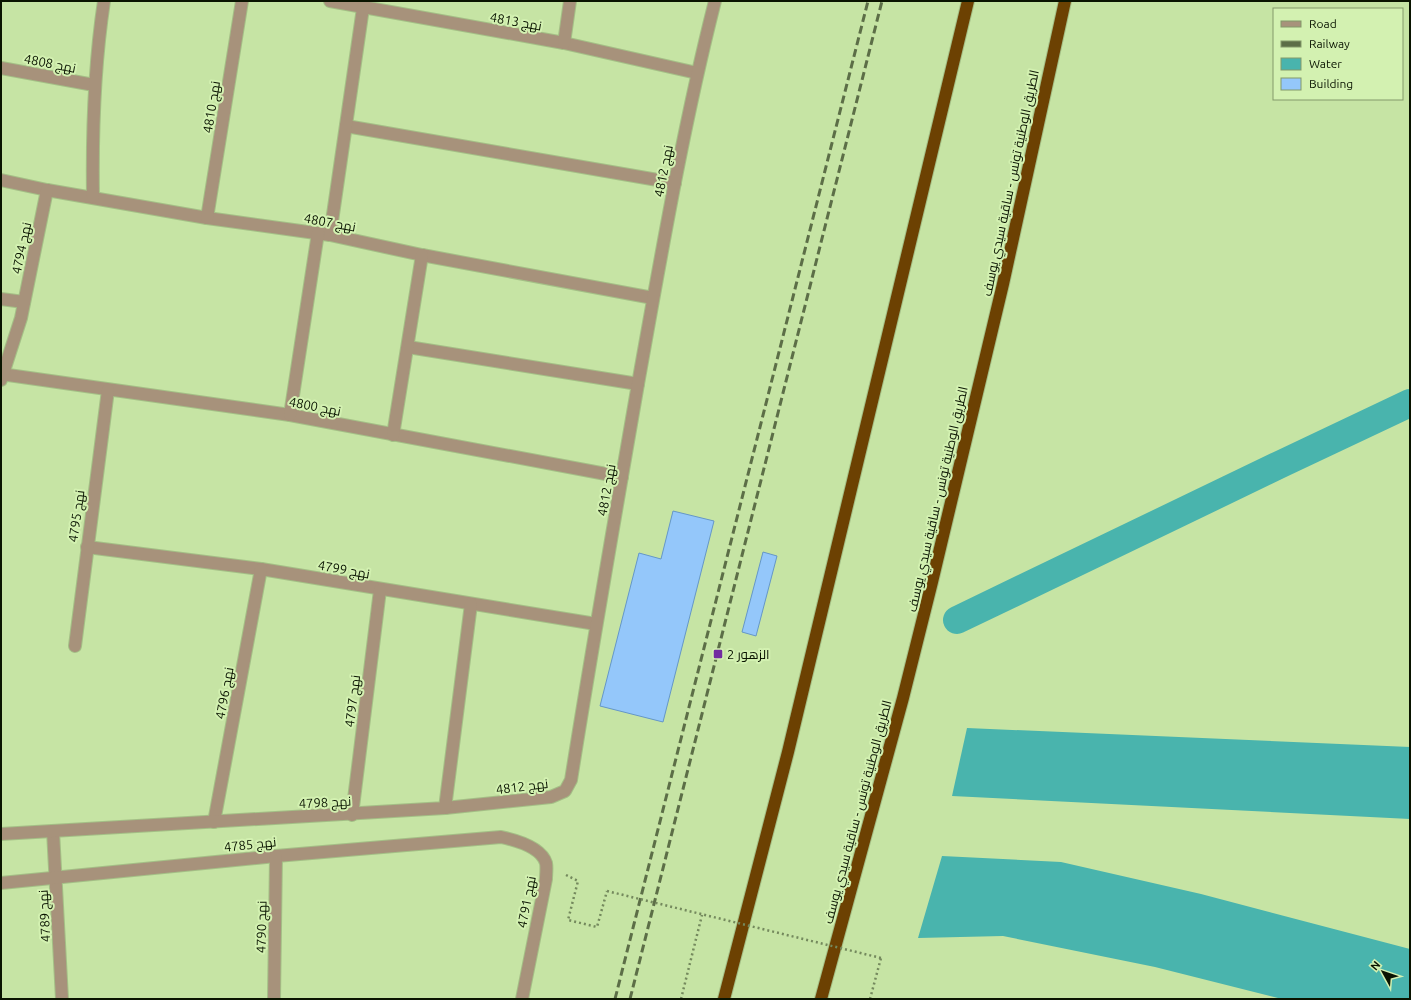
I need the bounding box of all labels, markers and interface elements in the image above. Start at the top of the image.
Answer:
legend [1273,8,1403,100]
street label: نهج 4813 [489,10,543,34]
text: Road [1309,17,1337,30]
text: Railway [1309,37,1350,50]
street label: نهج 4808 [22,51,77,77]
text: Water [1309,57,1342,70]
street label: الطريق الوطنية تونس - ساقية سيدي يوسف [979,69,1045,298]
text: Building [1309,77,1353,90]
street label: نهج 4810 [200,80,224,134]
street label: نهج 4812 [651,144,677,199]
street label: نهج 4807 [303,211,357,235]
street label: نهج 4794 [9,221,35,276]
street label: الطريق الوطنية تونس - ساقية سيدي يوسف [904,385,974,614]
street label: نهج 4800 [287,394,342,420]
street label: نهج 4812 [595,463,619,517]
street label: نهج 4795 [65,489,89,543]
street label: نهج 4799 [317,558,371,582]
place label: الزهور 2 [727,647,770,662]
marker: الزهور 2 [712,648,724,660]
street label: نهج 4796 [213,666,237,720]
street label: نهج 4797 [342,674,364,728]
street label: الطريق الوطنية تونس - ساقية سيدي يوسف [820,699,898,926]
street label: نهج 4812 [495,776,549,798]
street label: نهج 4798 [298,794,352,812]
street label: نهج 4785 [223,834,277,856]
street label: نهج 4791 [514,875,540,930]
street label: نهج 4789 [36,889,54,943]
street label: نهج 4790 [254,901,270,953]
north arrow [1363,952,1403,992]
text: N [1368,959,1383,973]

